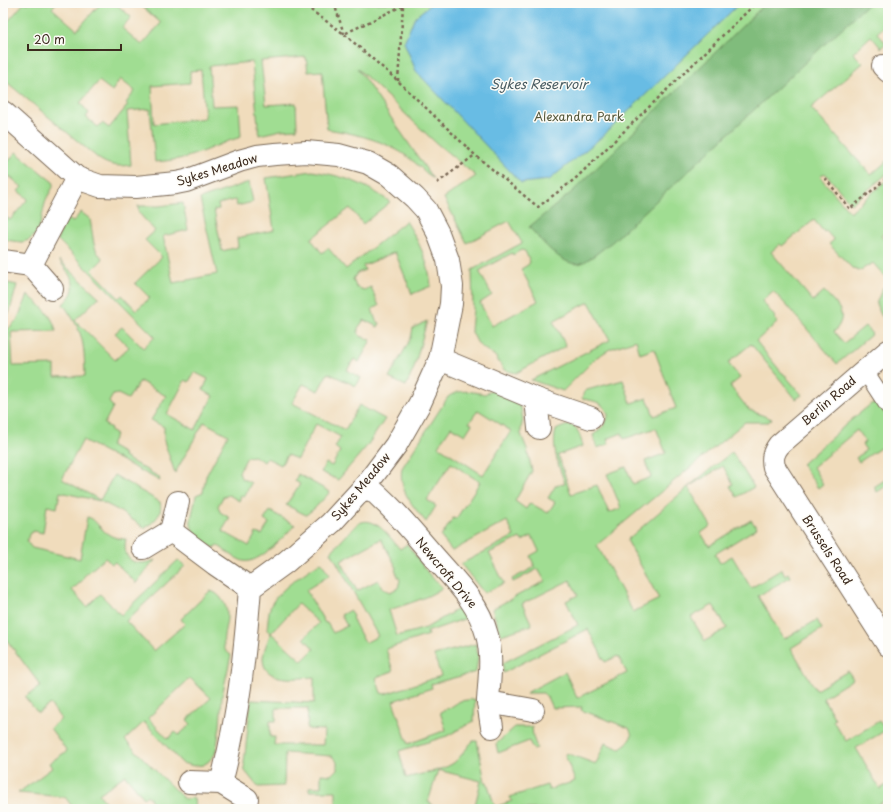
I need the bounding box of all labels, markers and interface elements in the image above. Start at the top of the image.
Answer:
scale bar [28,26,121,52]
text: 20 m [34,30,65,48]
water label: Sykes Reservoir [490,74,590,93]
park label: Alexandra Park [534,107,624,125]
street label: Sykes Meadow [174,148,260,190]
street label: Berlin Road [797,371,860,429]
street label: Sykes Meadow [326,448,395,524]
street label: Brussels Road [798,511,857,588]
street label: Newcroft Drive [412,533,482,612]

